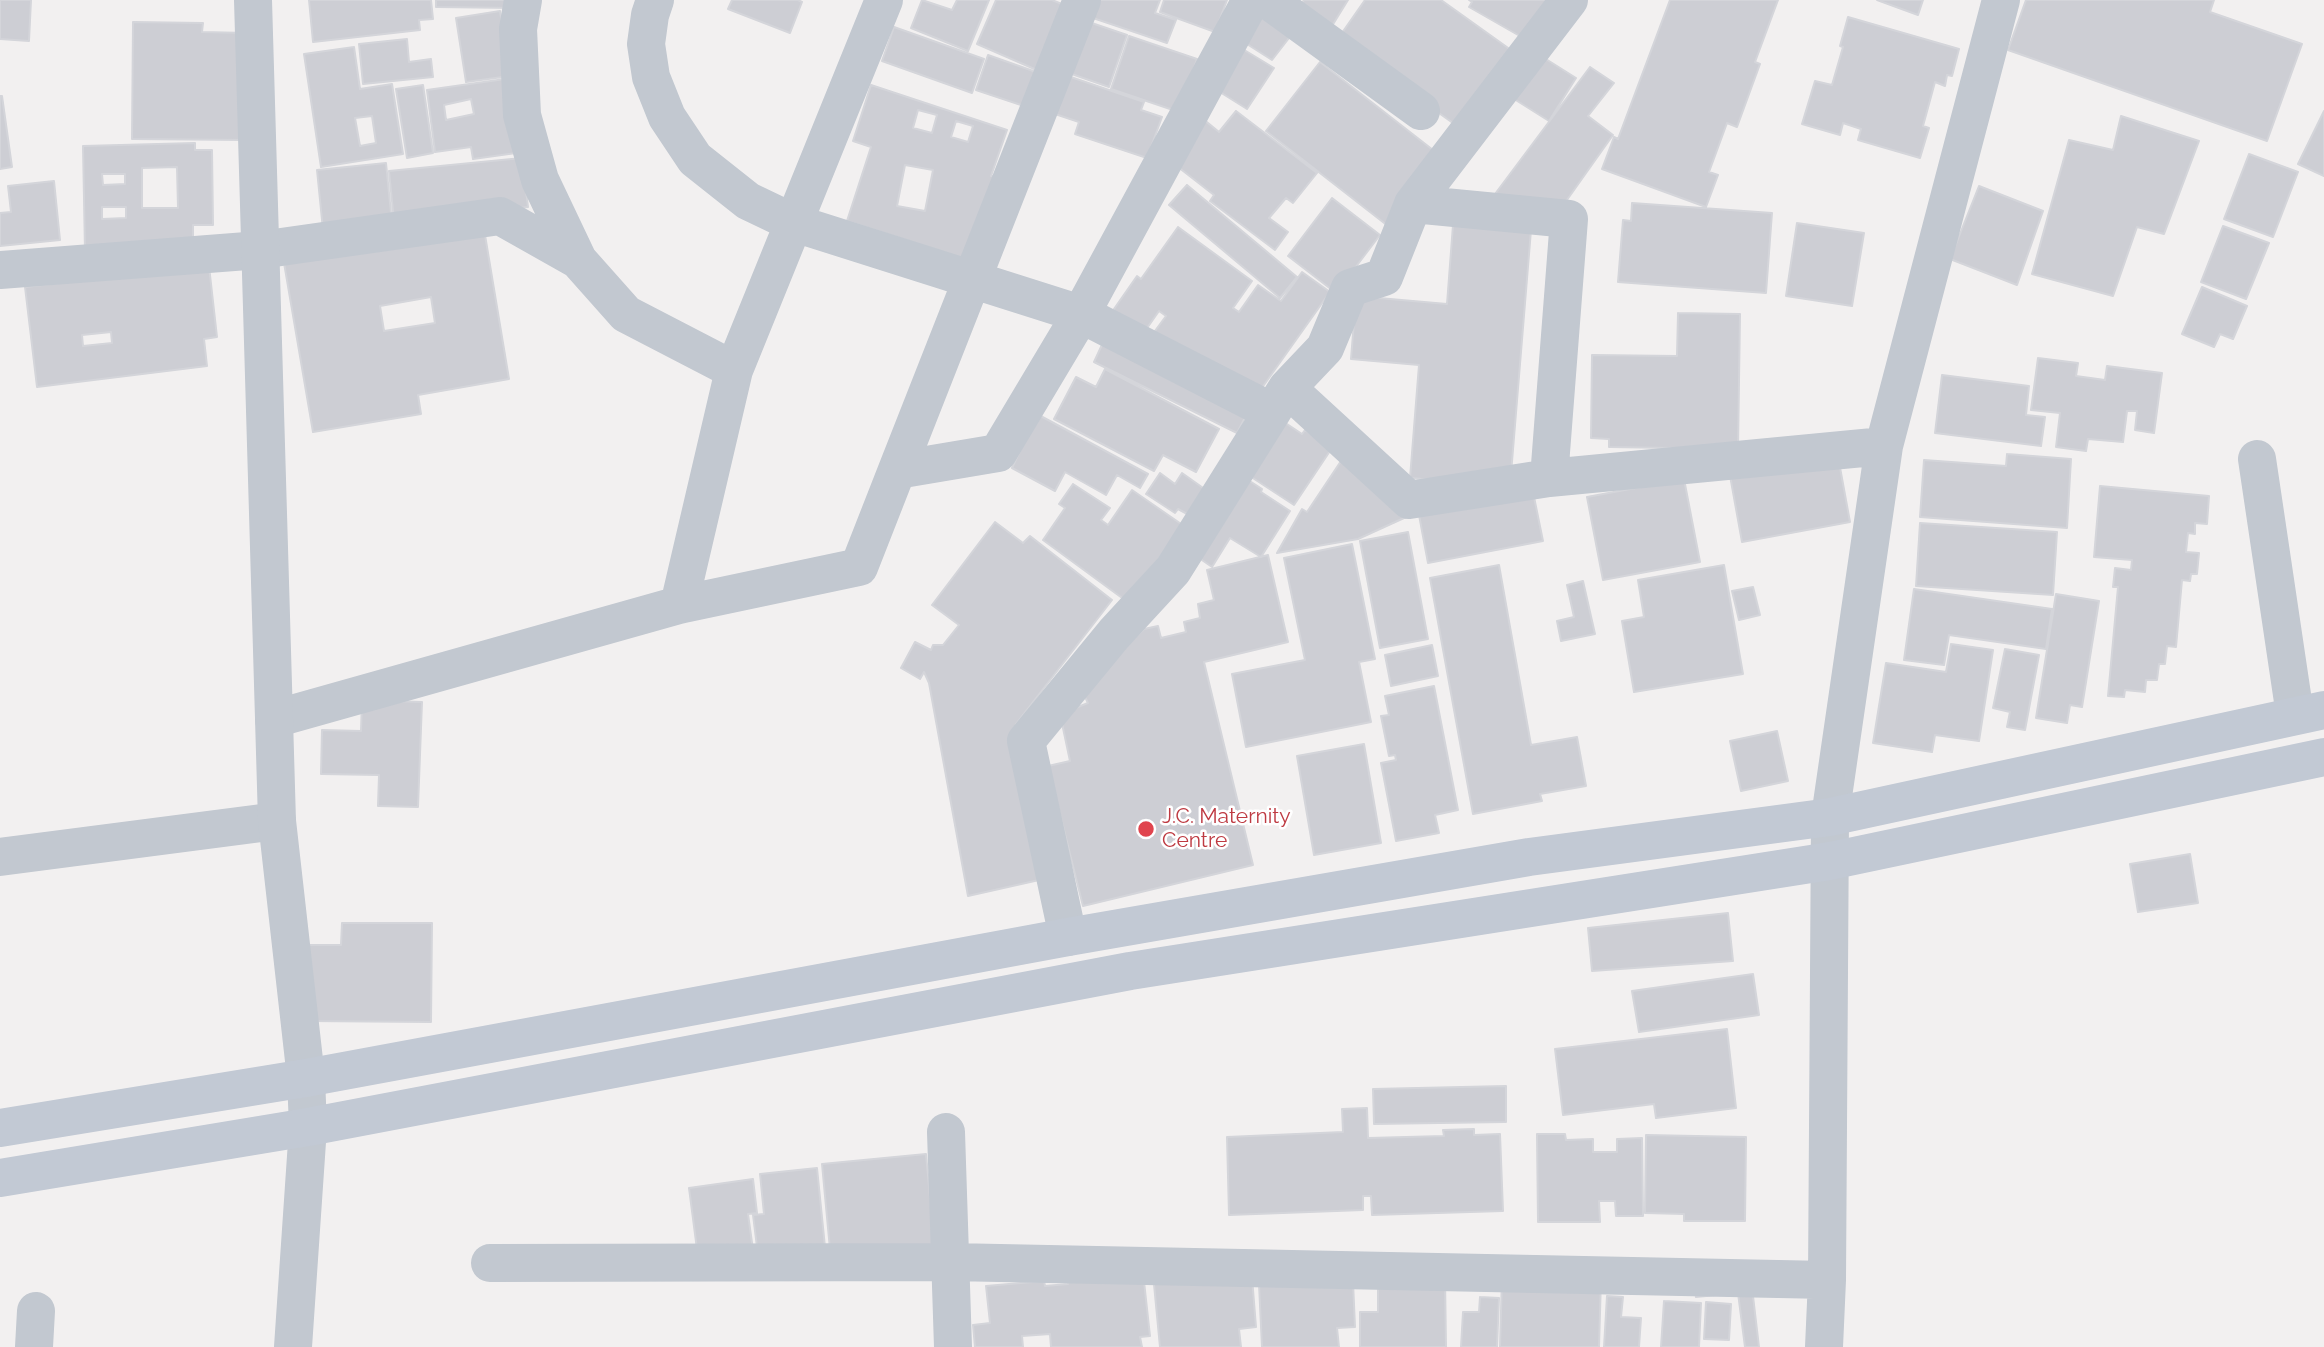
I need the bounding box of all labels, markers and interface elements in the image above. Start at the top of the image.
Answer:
place label: J.C. Maternity Centre [1162,804,1291,854]
marker: J.C. Maternity Centre [1136,819,1156,839]

